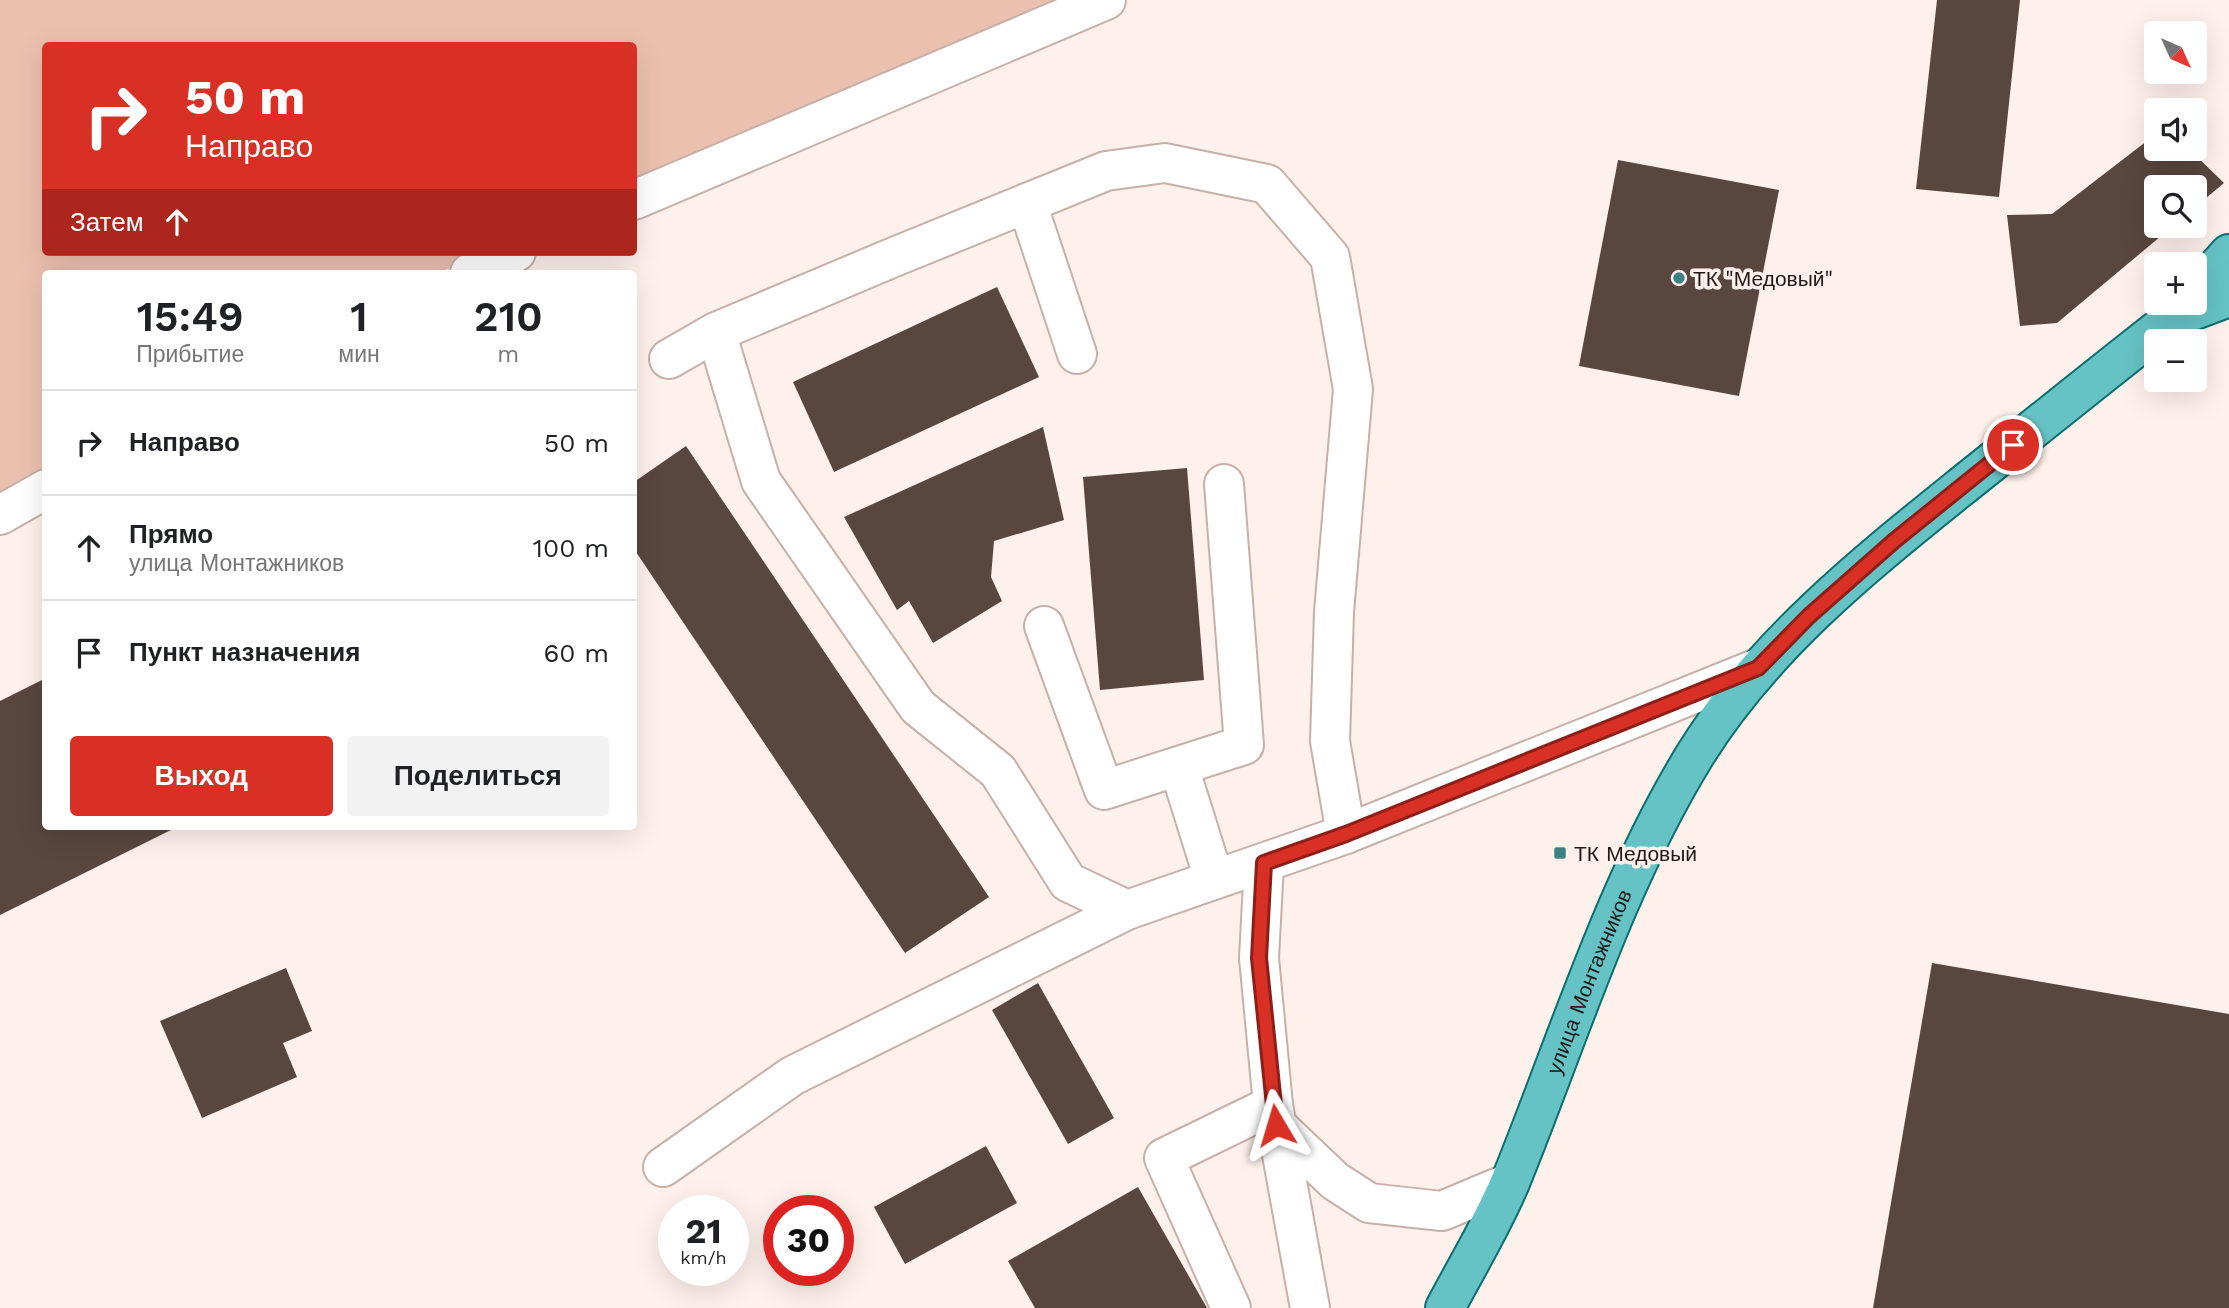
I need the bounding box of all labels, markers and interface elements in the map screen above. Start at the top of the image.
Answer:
north arrow [2144,21,2207,84]
map controls [2144,21,2207,392]
text: 50 m [185,68,305,126]
icon: right [70,70,161,161]
button: sound [2144,98,2207,161]
text: Направо [185,127,313,165]
button: search [2144,175,2207,238]
icon: ahead [158,203,196,241]
text: Затем [70,207,144,237]
button: + [2144,252,2207,315]
place label: ТК "Медовый" [1693,266,1833,291]
marker: ТК "Медовый" [1671,270,1687,286]
text: 15:49 [137,292,244,341]
text: 1 [350,292,368,341]
text: 210 [474,292,543,341]
button: − [2144,329,2207,392]
text: Прибытие [136,341,244,368]
text: мин [338,341,380,368]
text: m [497,341,519,368]
pin [1983,415,2043,475]
icon: right [70,424,108,462]
icon: arrive [1994,426,2032,464]
text: Направо [129,427,240,457]
text: 50 m [544,428,609,458]
text: Прямо [129,519,213,549]
icon: ahead [70,529,108,567]
text: 100 m [533,533,609,563]
text: улица Монтажников [129,550,344,577]
icon: arrive [70,634,108,672]
text: Пункт назначения [129,637,360,667]
text: 60 m [543,638,609,668]
button: Выход [70,736,333,816]
button: Поделиться [347,736,609,816]
place label: ТК Медовый [1574,841,1697,866]
marker: ТК Медовый [1552,845,1568,861]
street label: улица Монтажников [1541,885,1636,1078]
position arrow [1239,1088,1313,1162]
speed limit sign: 30 [763,1195,854,1286]
text: 21 [686,1210,721,1252]
text: km/h [680,1247,727,1268]

